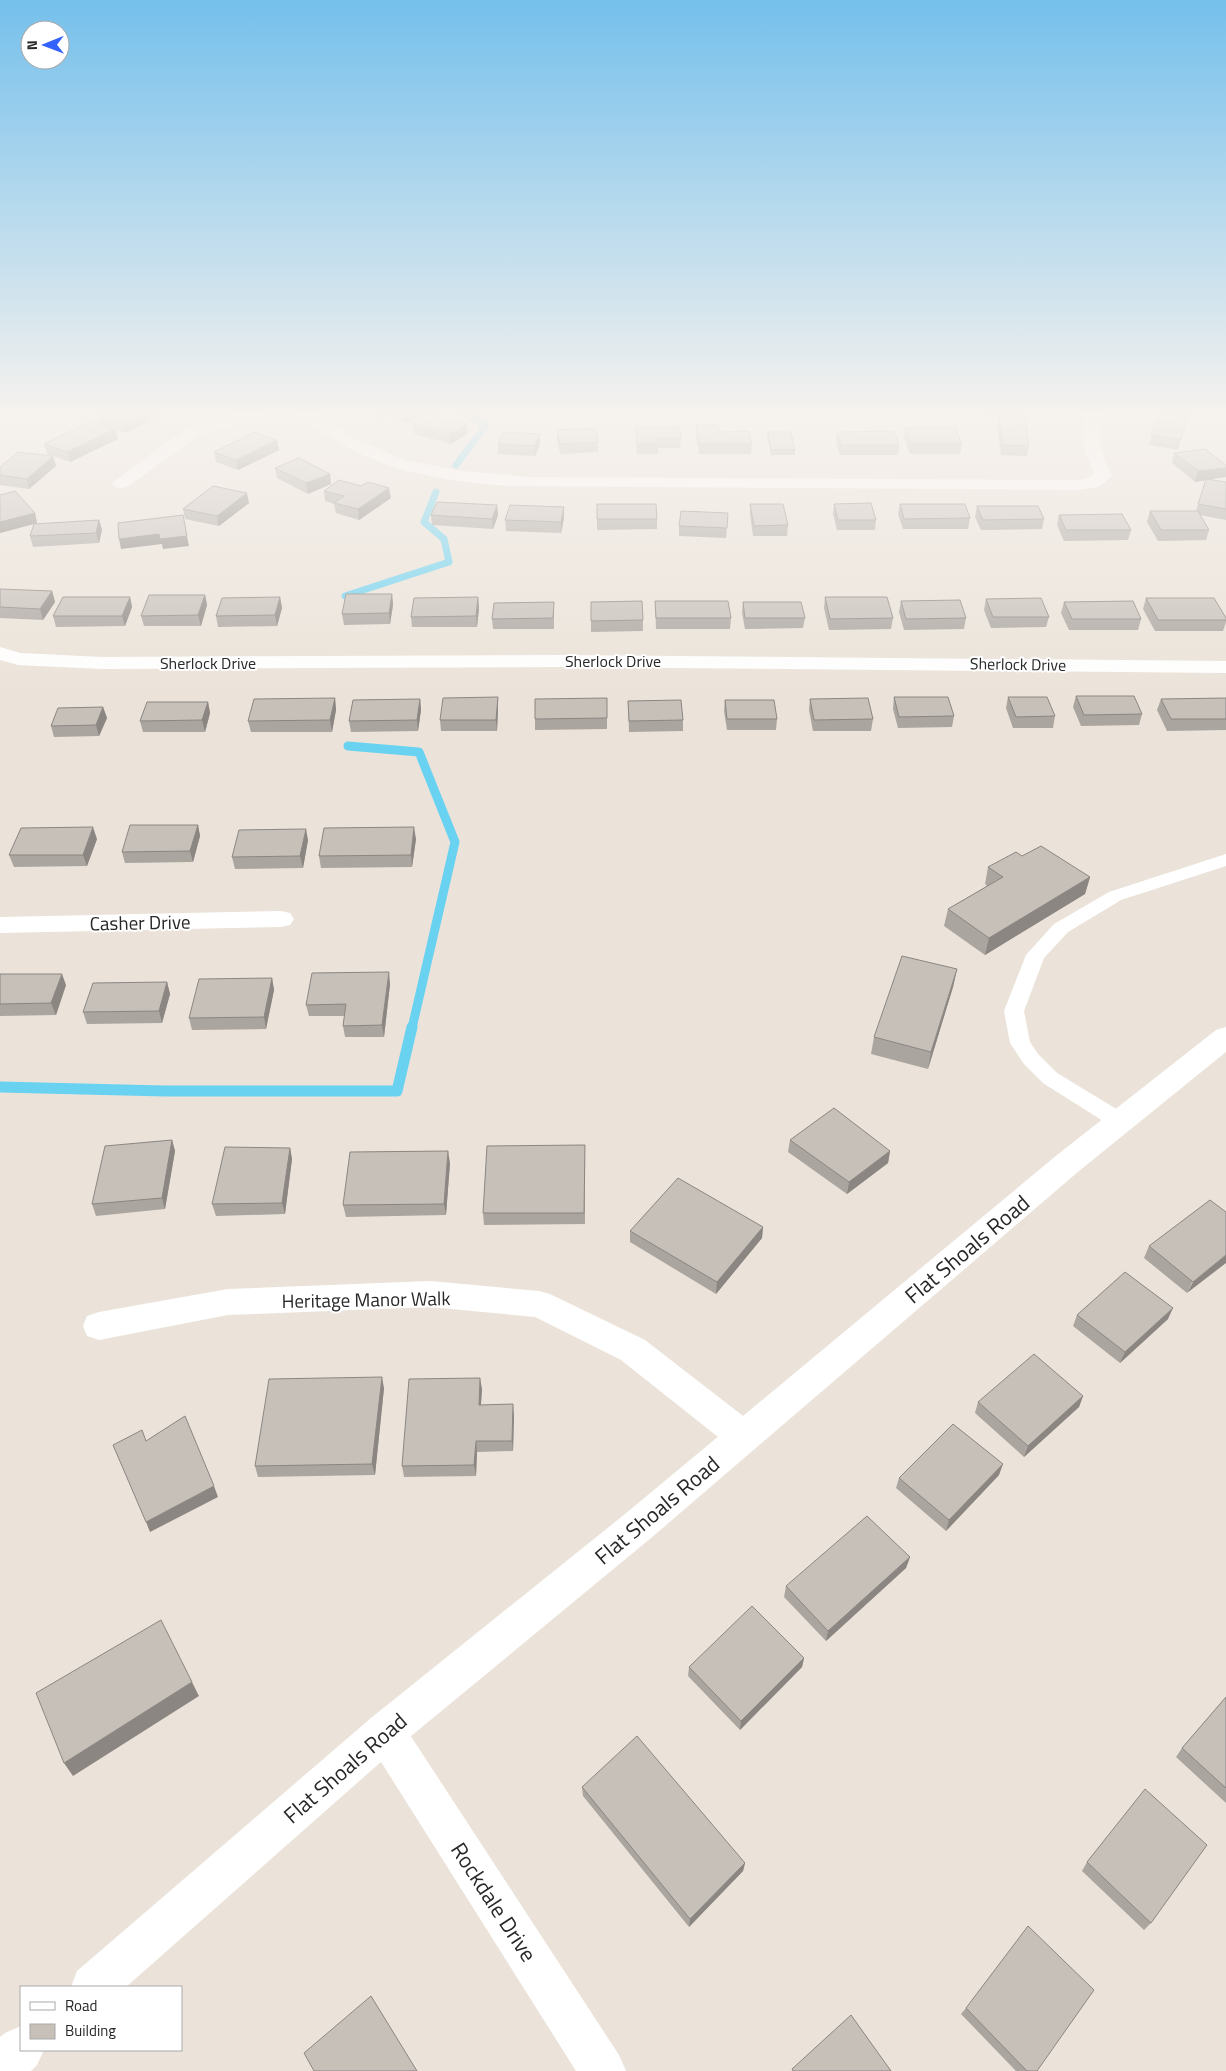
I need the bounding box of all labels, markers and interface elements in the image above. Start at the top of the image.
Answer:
north arrow [20,20,70,70]
text: N [21,40,42,50]
street label: Sherlock Drive [565,649,661,673]
street label: Sherlock Drive [160,651,256,675]
street label: Sherlock Drive [970,651,1066,677]
street label: Casher Drive [89,907,191,937]
street label: Flat Shoals Road [897,1186,1037,1312]
street label: Heritage Manor Walk [281,1283,451,1315]
street label: Flat Shoals Road [587,1447,727,1573]
street label: Flat Shoals Road [276,1705,414,1831]
street label: Rockdale Drive [443,1835,545,1969]
legend [20,1986,182,2051]
text: Road [65,1994,97,2017]
text: Building [65,2019,116,2042]

